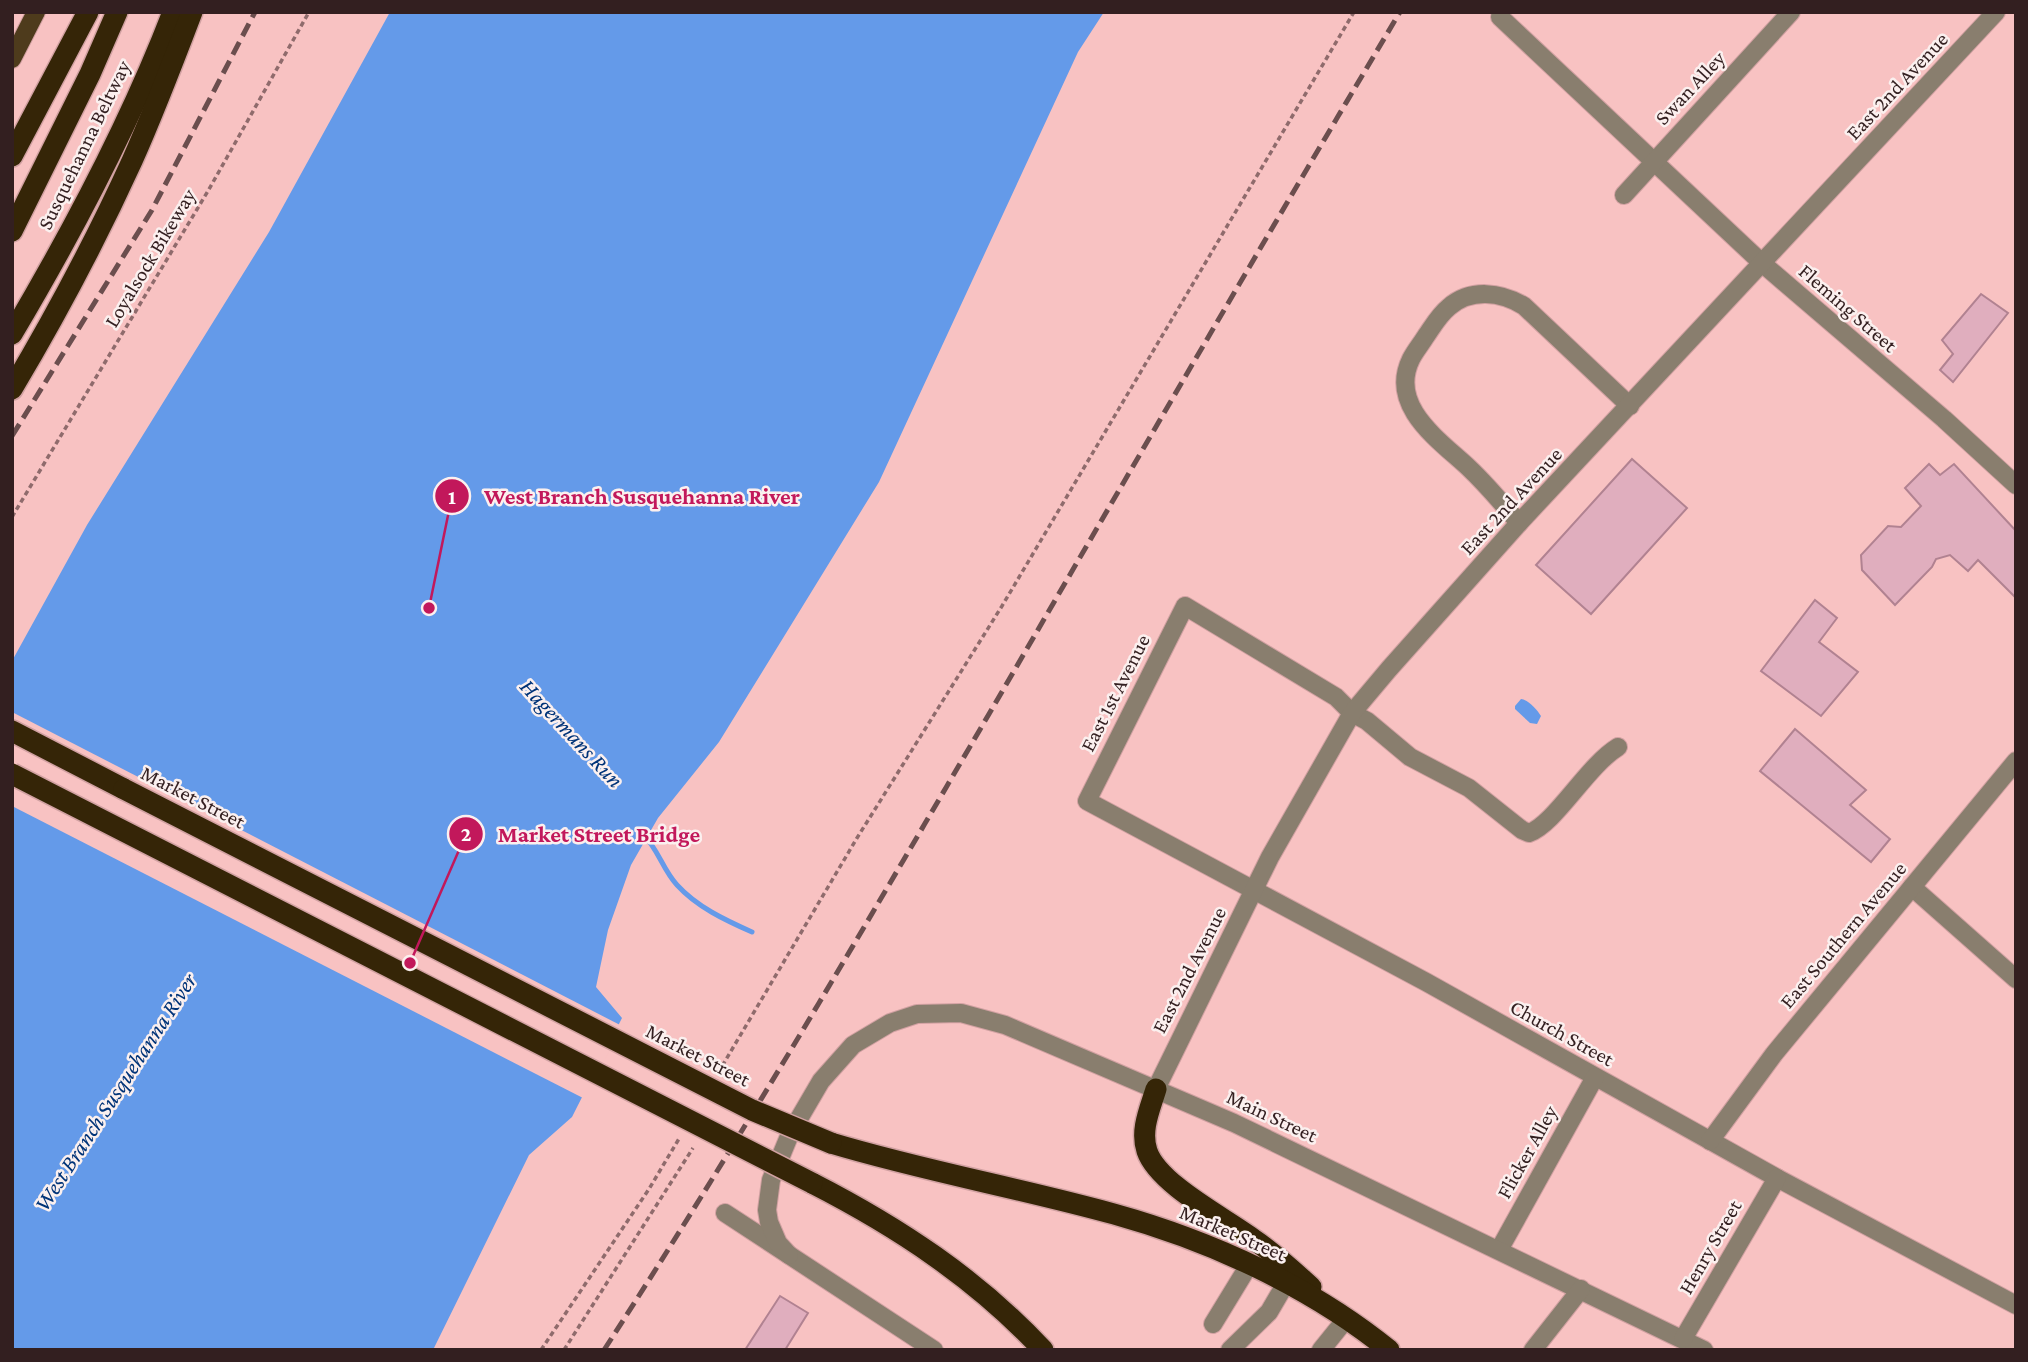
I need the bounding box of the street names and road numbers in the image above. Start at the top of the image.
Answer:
street label: East 2nd Avenue [1841,27,1953,145]
street label: Swan Alley [1650,46,1730,130]
street label: Susquehanna Beltway [33,56,136,233]
street label: Loyalsock Bikeway [99,184,201,332]
street label: Fleming Street [1794,259,1903,358]
street label: East 2nd Avenue [1455,442,1567,560]
street label: East 1st Avenue [1075,630,1155,756]
street label: Market Street [137,761,250,834]
street label: East Southern Avenue [1775,857,1911,1013]
street label: East 2nd Avenue [1147,903,1231,1037]
street label: Church Street [1506,995,1619,1072]
street label: Market Street [642,1019,755,1092]
street label: Main Street [1223,1085,1322,1148]
street label: Flicker Alley [1492,1101,1562,1203]
street label: Henry Street [1673,1195,1747,1298]
street label: Market Street [1176,1200,1291,1267]

